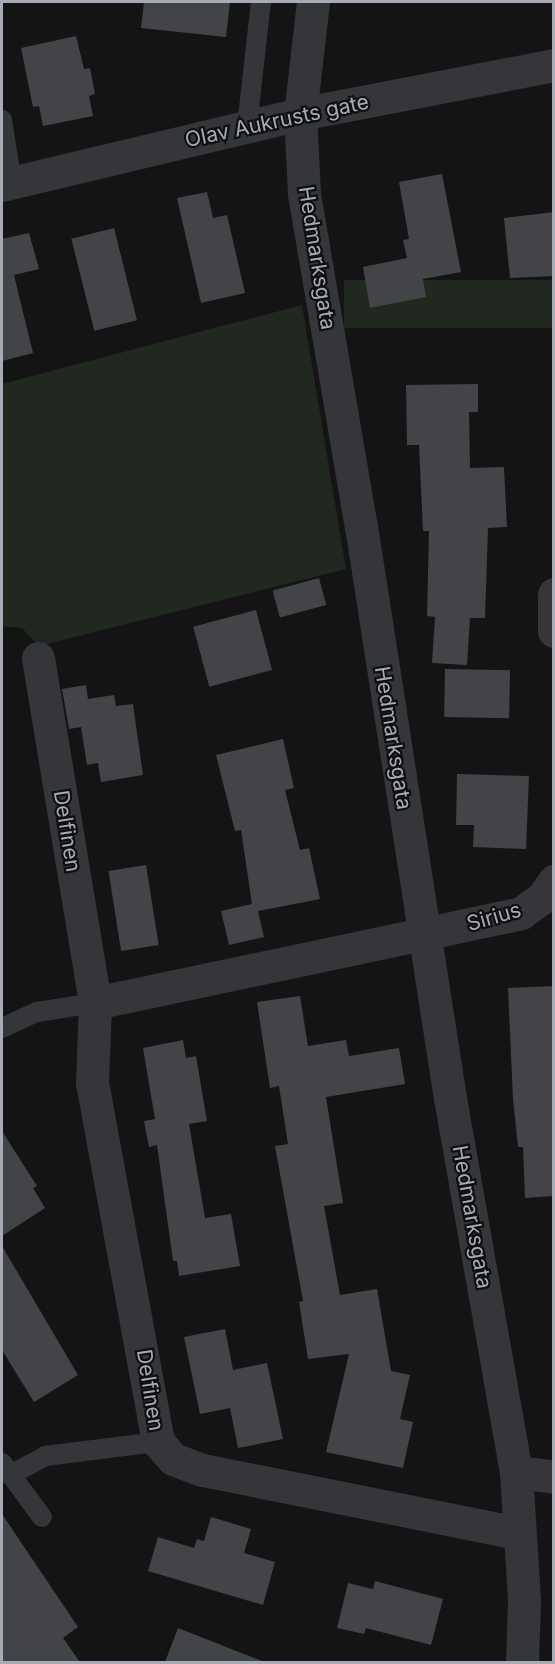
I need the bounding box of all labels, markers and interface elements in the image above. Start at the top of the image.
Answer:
street label: Olav Aukrusts gate [183,89,371,153]
street label: Hedmarksgata [293,184,341,332]
street label: Hedmarksgata [369,664,417,812]
street label: Delfinen [48,788,86,874]
street label: Sirius [464,897,524,937]
street label: Hedmarksgata [447,1143,497,1291]
street label: Delfinen [131,1347,169,1433]

